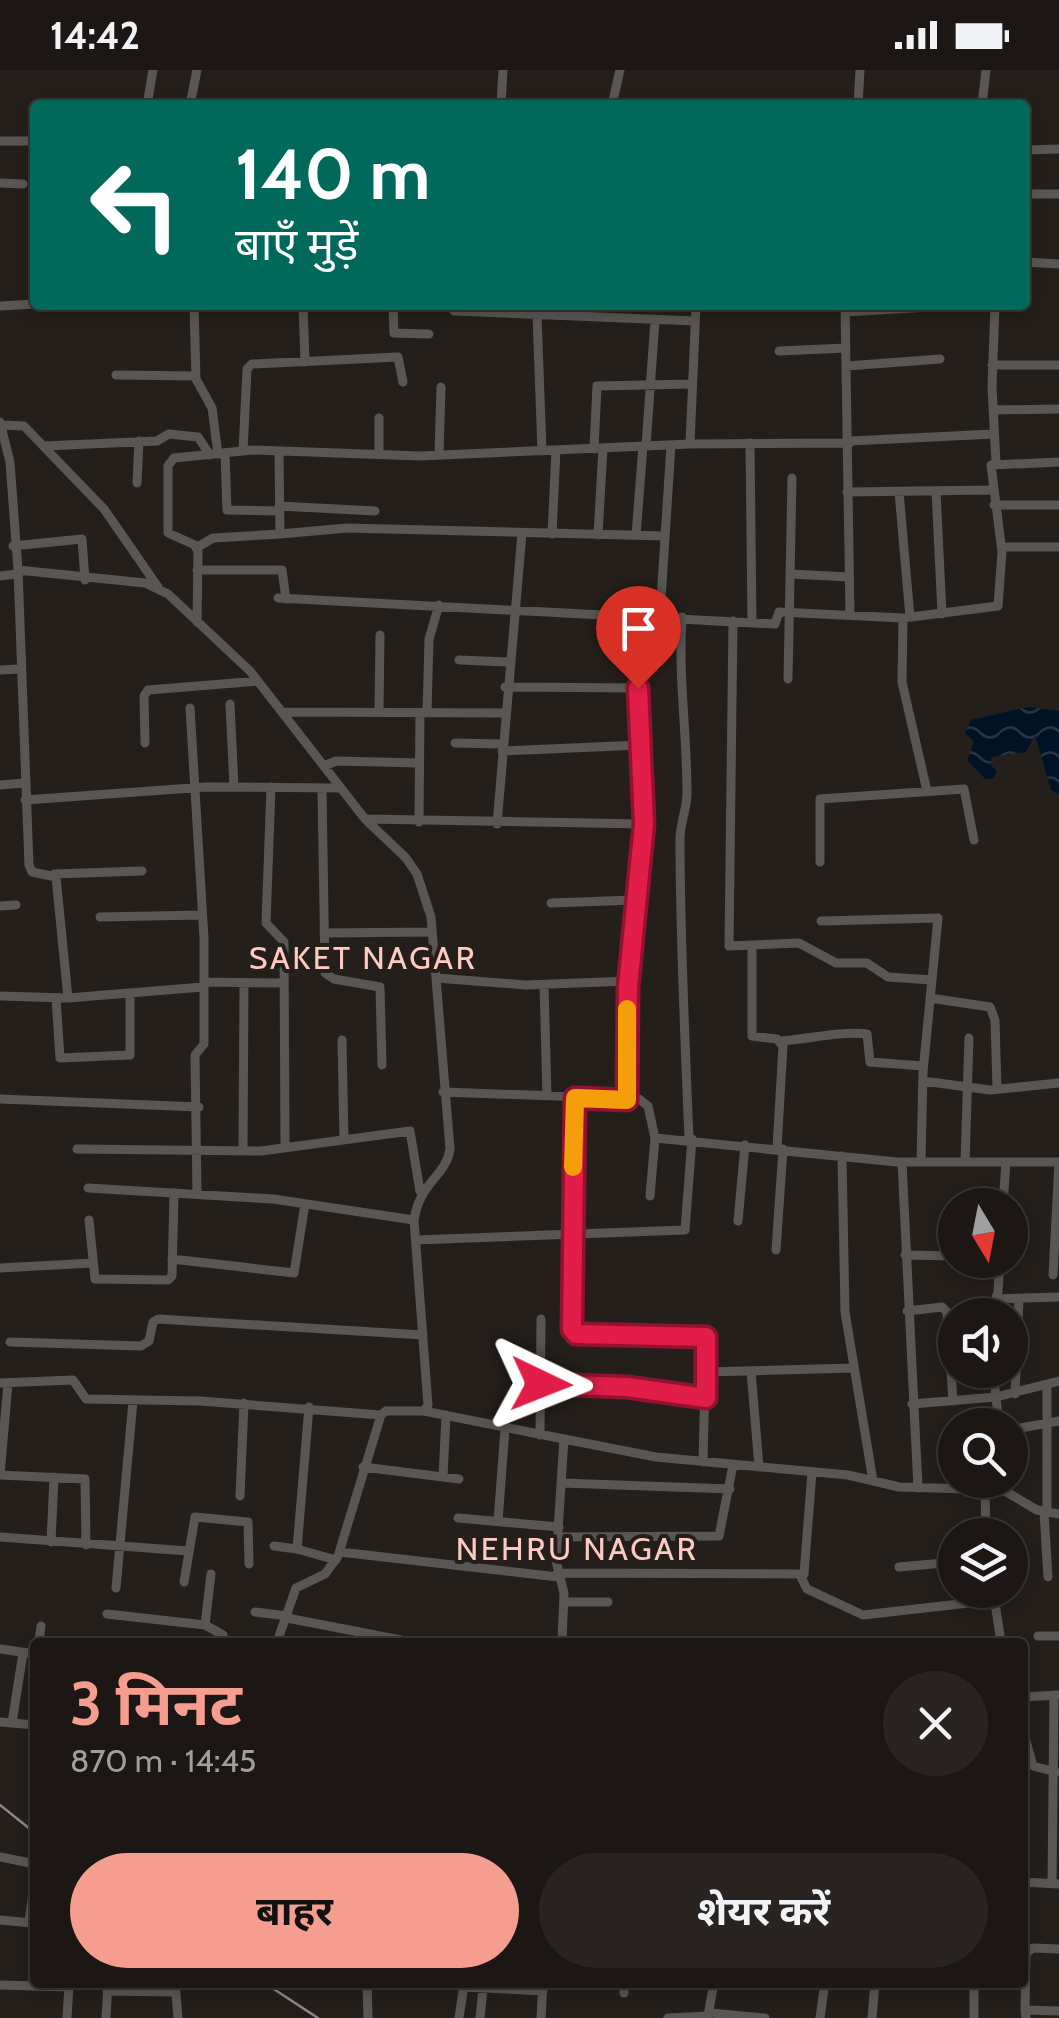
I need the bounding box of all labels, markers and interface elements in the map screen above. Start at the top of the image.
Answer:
text: 14:42 [50,12,140,59]
text: 140 m [235,131,430,217]
icon: left [70,140,200,270]
text: बाएँ मुड़ें [235,217,358,271]
pin [596,586,681,689]
icon: arrive [611,601,666,656]
district label: SAKET NAGAR [249,938,477,977]
north arrow [938,1188,1028,1278]
map controls [938,1188,1028,1608]
button: sound [938,1298,1028,1388]
position arrow [489,1332,593,1436]
button: search [938,1408,1028,1498]
button: layers [938,1518,1028,1608]
district label: NEHRU NAGAR [456,1529,698,1568]
text: 3 मिनट [70,1667,242,1740]
button: close [883,1671,988,1776]
text: 870 m · 14:45 [70,1741,256,1780]
button: बाहर [70,1853,519,1968]
button: शेयर करें [539,1853,988,1968]

